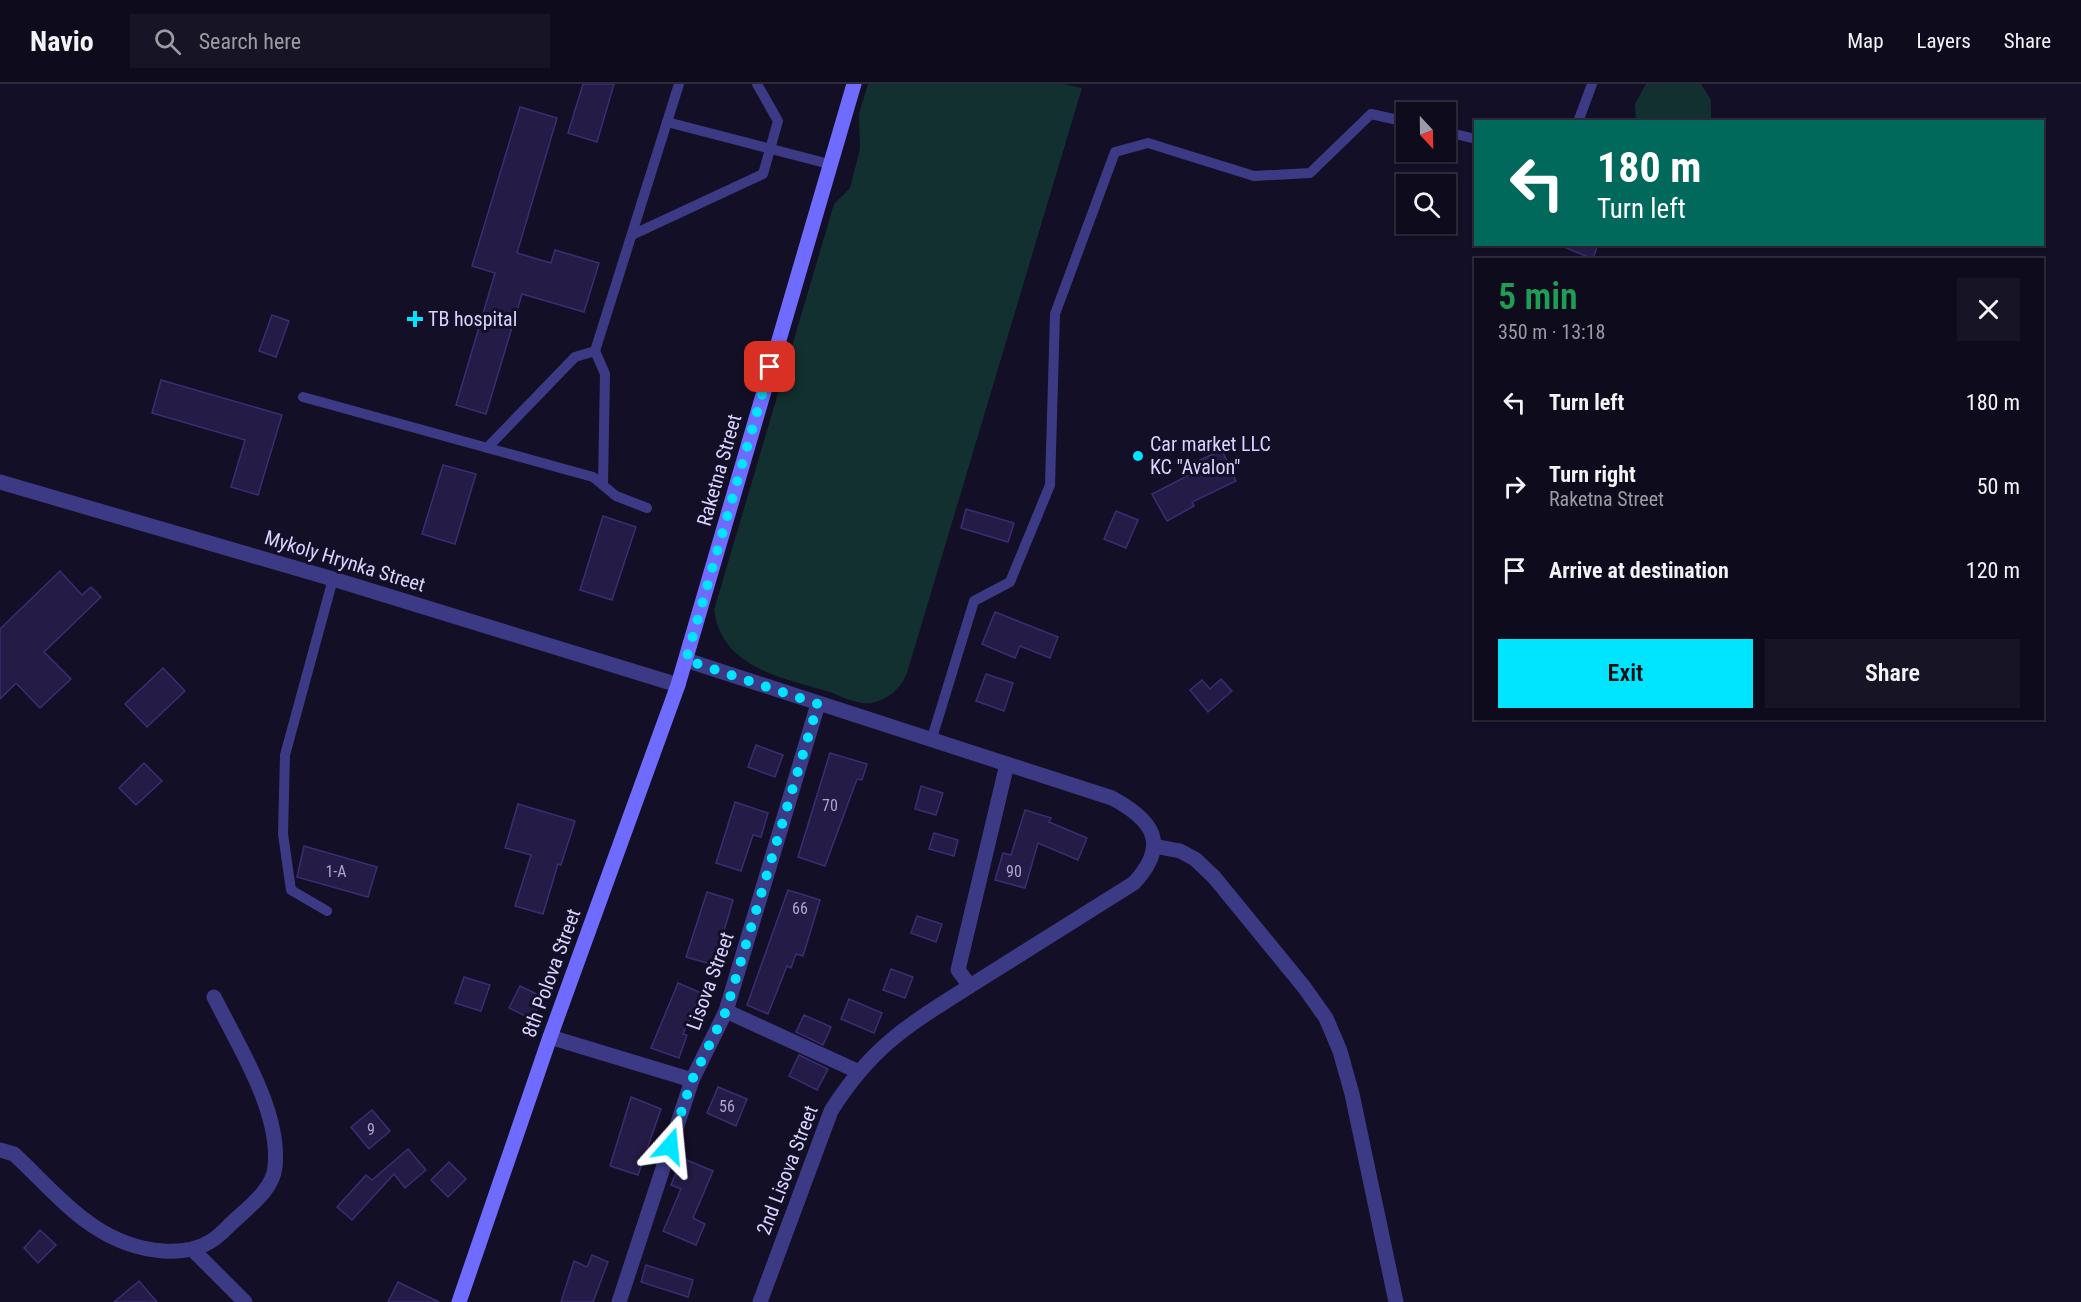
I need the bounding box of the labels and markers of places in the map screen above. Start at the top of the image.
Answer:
place label: TB hospital [428,307,517,331]
marker: TB hospital [406,310,424,328]
pin [744,341,795,392]
place label: Car market LLC KC "Avalon" [1150,432,1271,479]
marker: Car market LLC KC "Avalon" [1131,449,1145,463]

